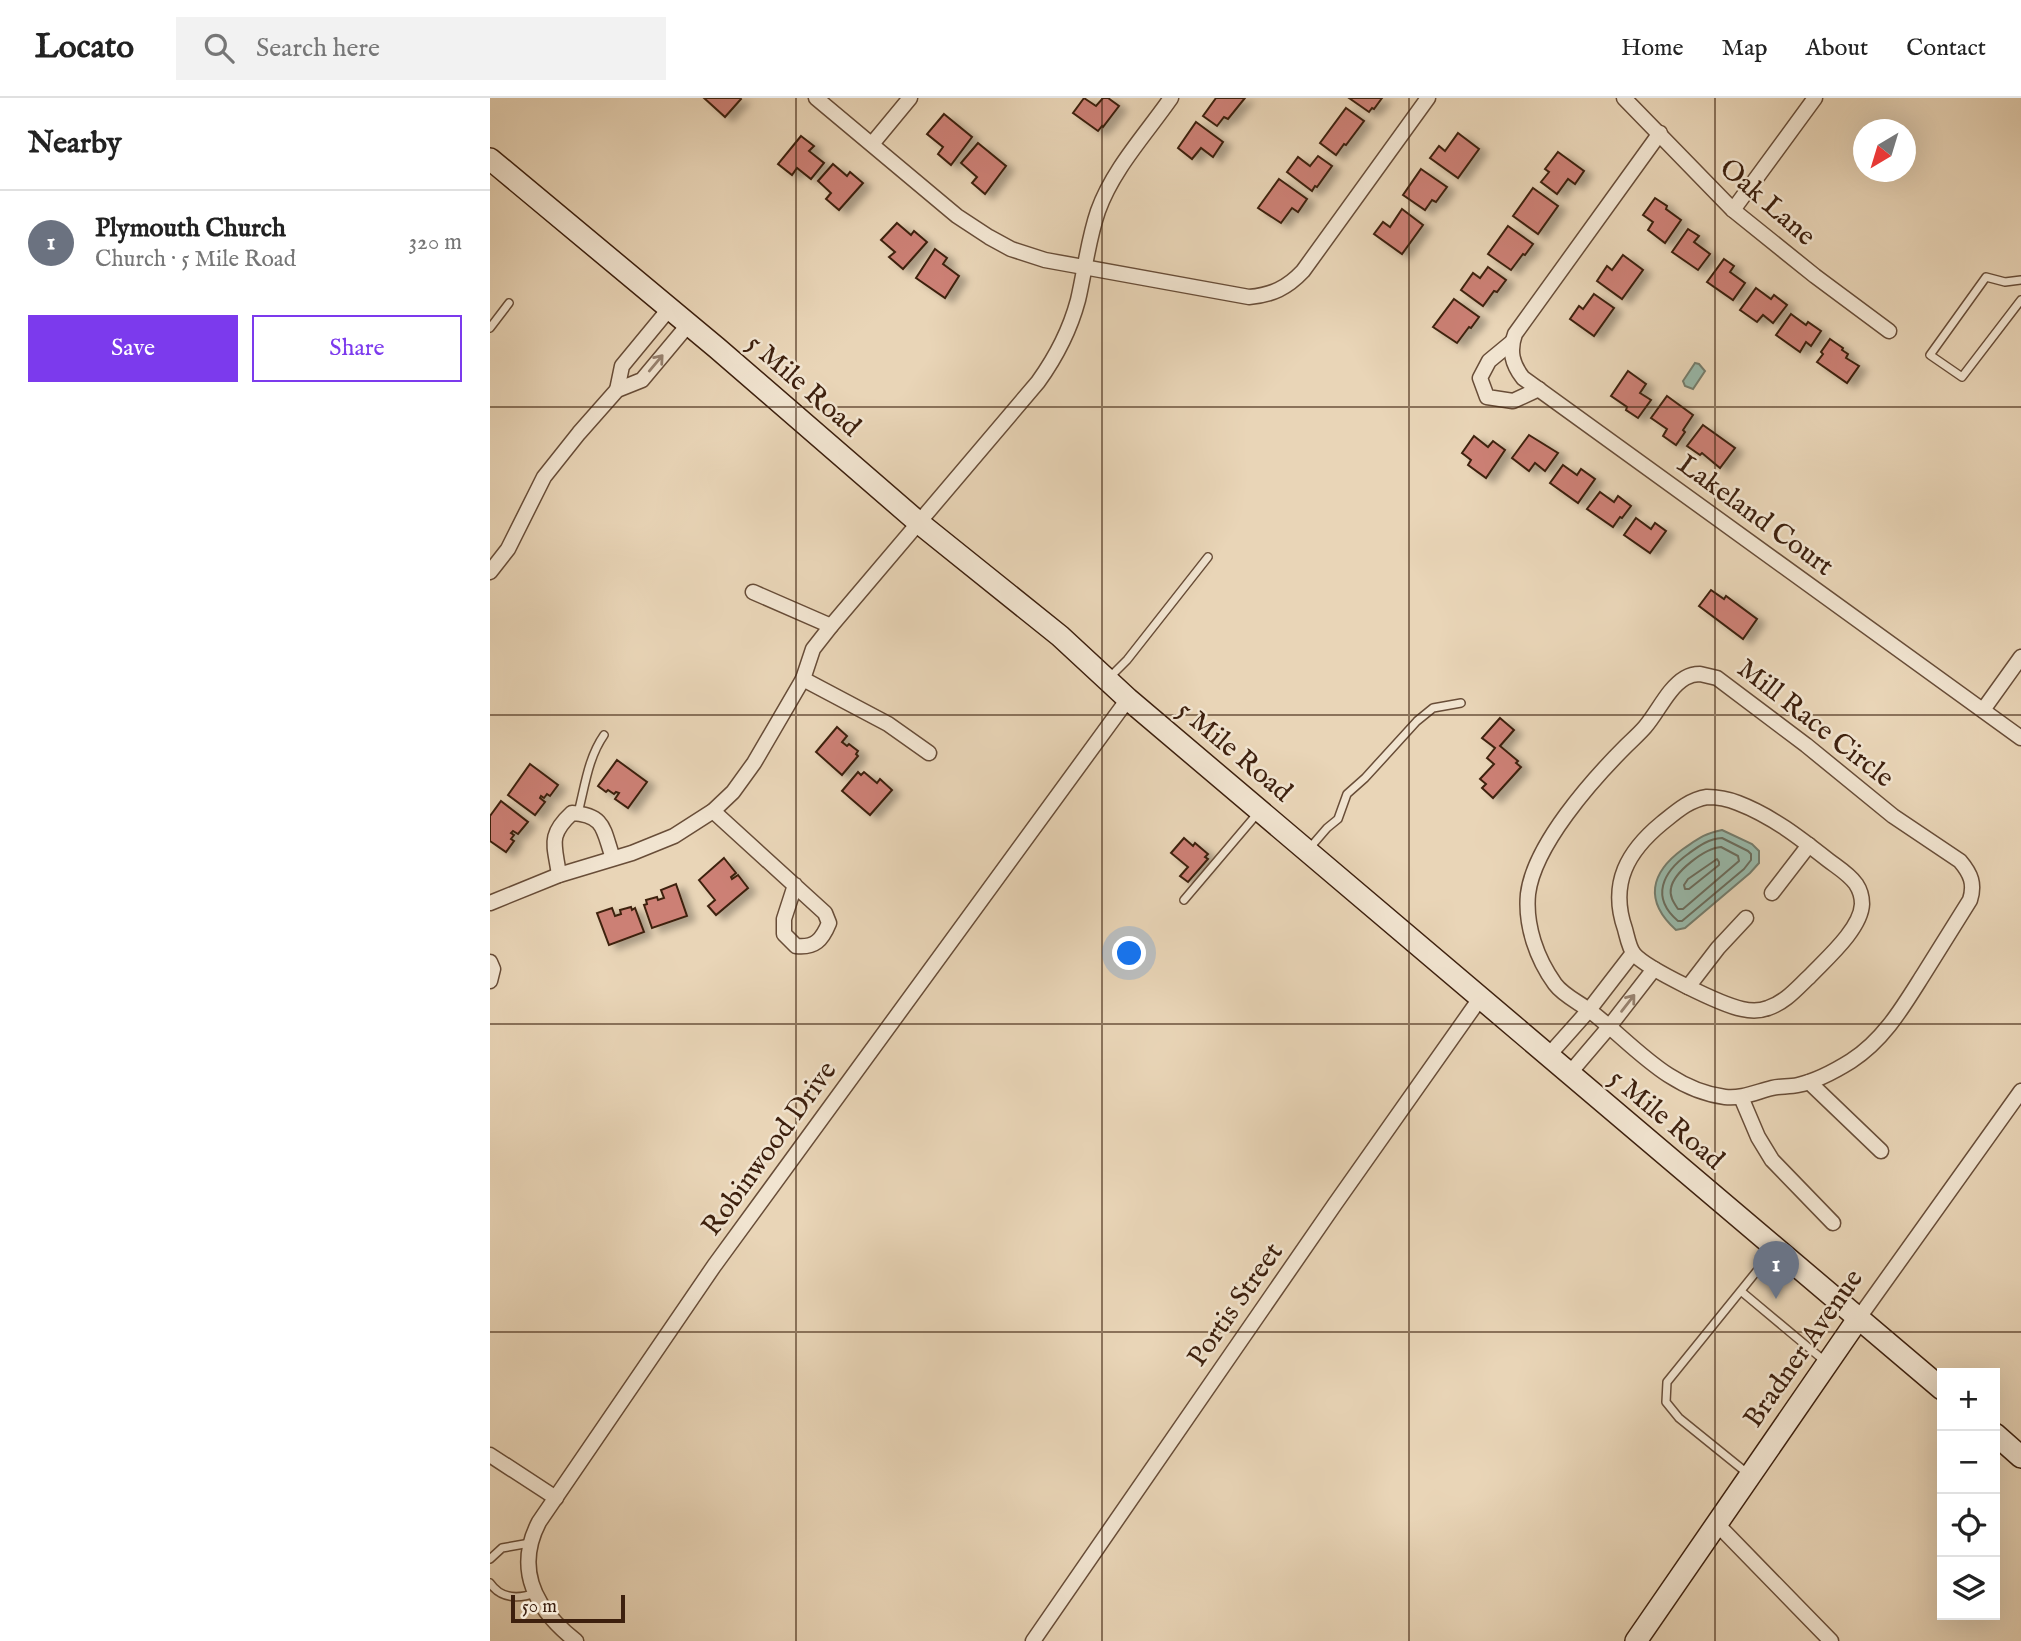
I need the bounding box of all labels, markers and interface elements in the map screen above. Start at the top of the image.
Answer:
search box [176,17,666,80]
text: Locato [35,27,134,69]
icon: search [200,29,238,67]
text: Search here [256,32,380,65]
text: Home [1621,33,1684,64]
text: Map [1722,33,1768,64]
text: About [1806,33,1868,64]
text: Contact [1906,33,1986,64]
north arrow [1853,119,1916,182]
text: Nearby [28,125,121,163]
street label: Oak Lane [1712,152,1822,254]
text: Plymouth Church [95,212,286,245]
text: 1 [47,228,55,257]
text: 320 m [409,228,462,257]
text: Church · 5 Mile Road [95,245,296,274]
button: Save [28,315,238,382]
button: Share [252,315,462,382]
street label: 5 Mile Road [739,327,867,445]
one-way arrow [648,354,664,372]
street label: Lakeland Court [1670,448,1840,585]
street label: Mill Race Circle [1730,652,1901,796]
street label: 5 Mile Road [1169,694,1299,810]
your location [1112,936,1146,970]
one-way arrow [1620,994,1635,1013]
street label: Robinwood Drive [695,1055,845,1243]
street label: 5 Mile Road [1601,1062,1731,1178]
street label: Portis Street [1180,1236,1292,1374]
pin: 1 [1753,1241,1799,1299]
street label: Bradner Avenue [1736,1263,1872,1435]
map controls [1937,1368,2000,1620]
button: + [1937,1368,2000,1431]
button: − [1937,1431,2000,1494]
button: locate [1937,1494,2000,1557]
button: layers [1937,1557,2000,1620]
scale bar [511,1592,625,1624]
text: 50 m [522,1595,557,1619]

